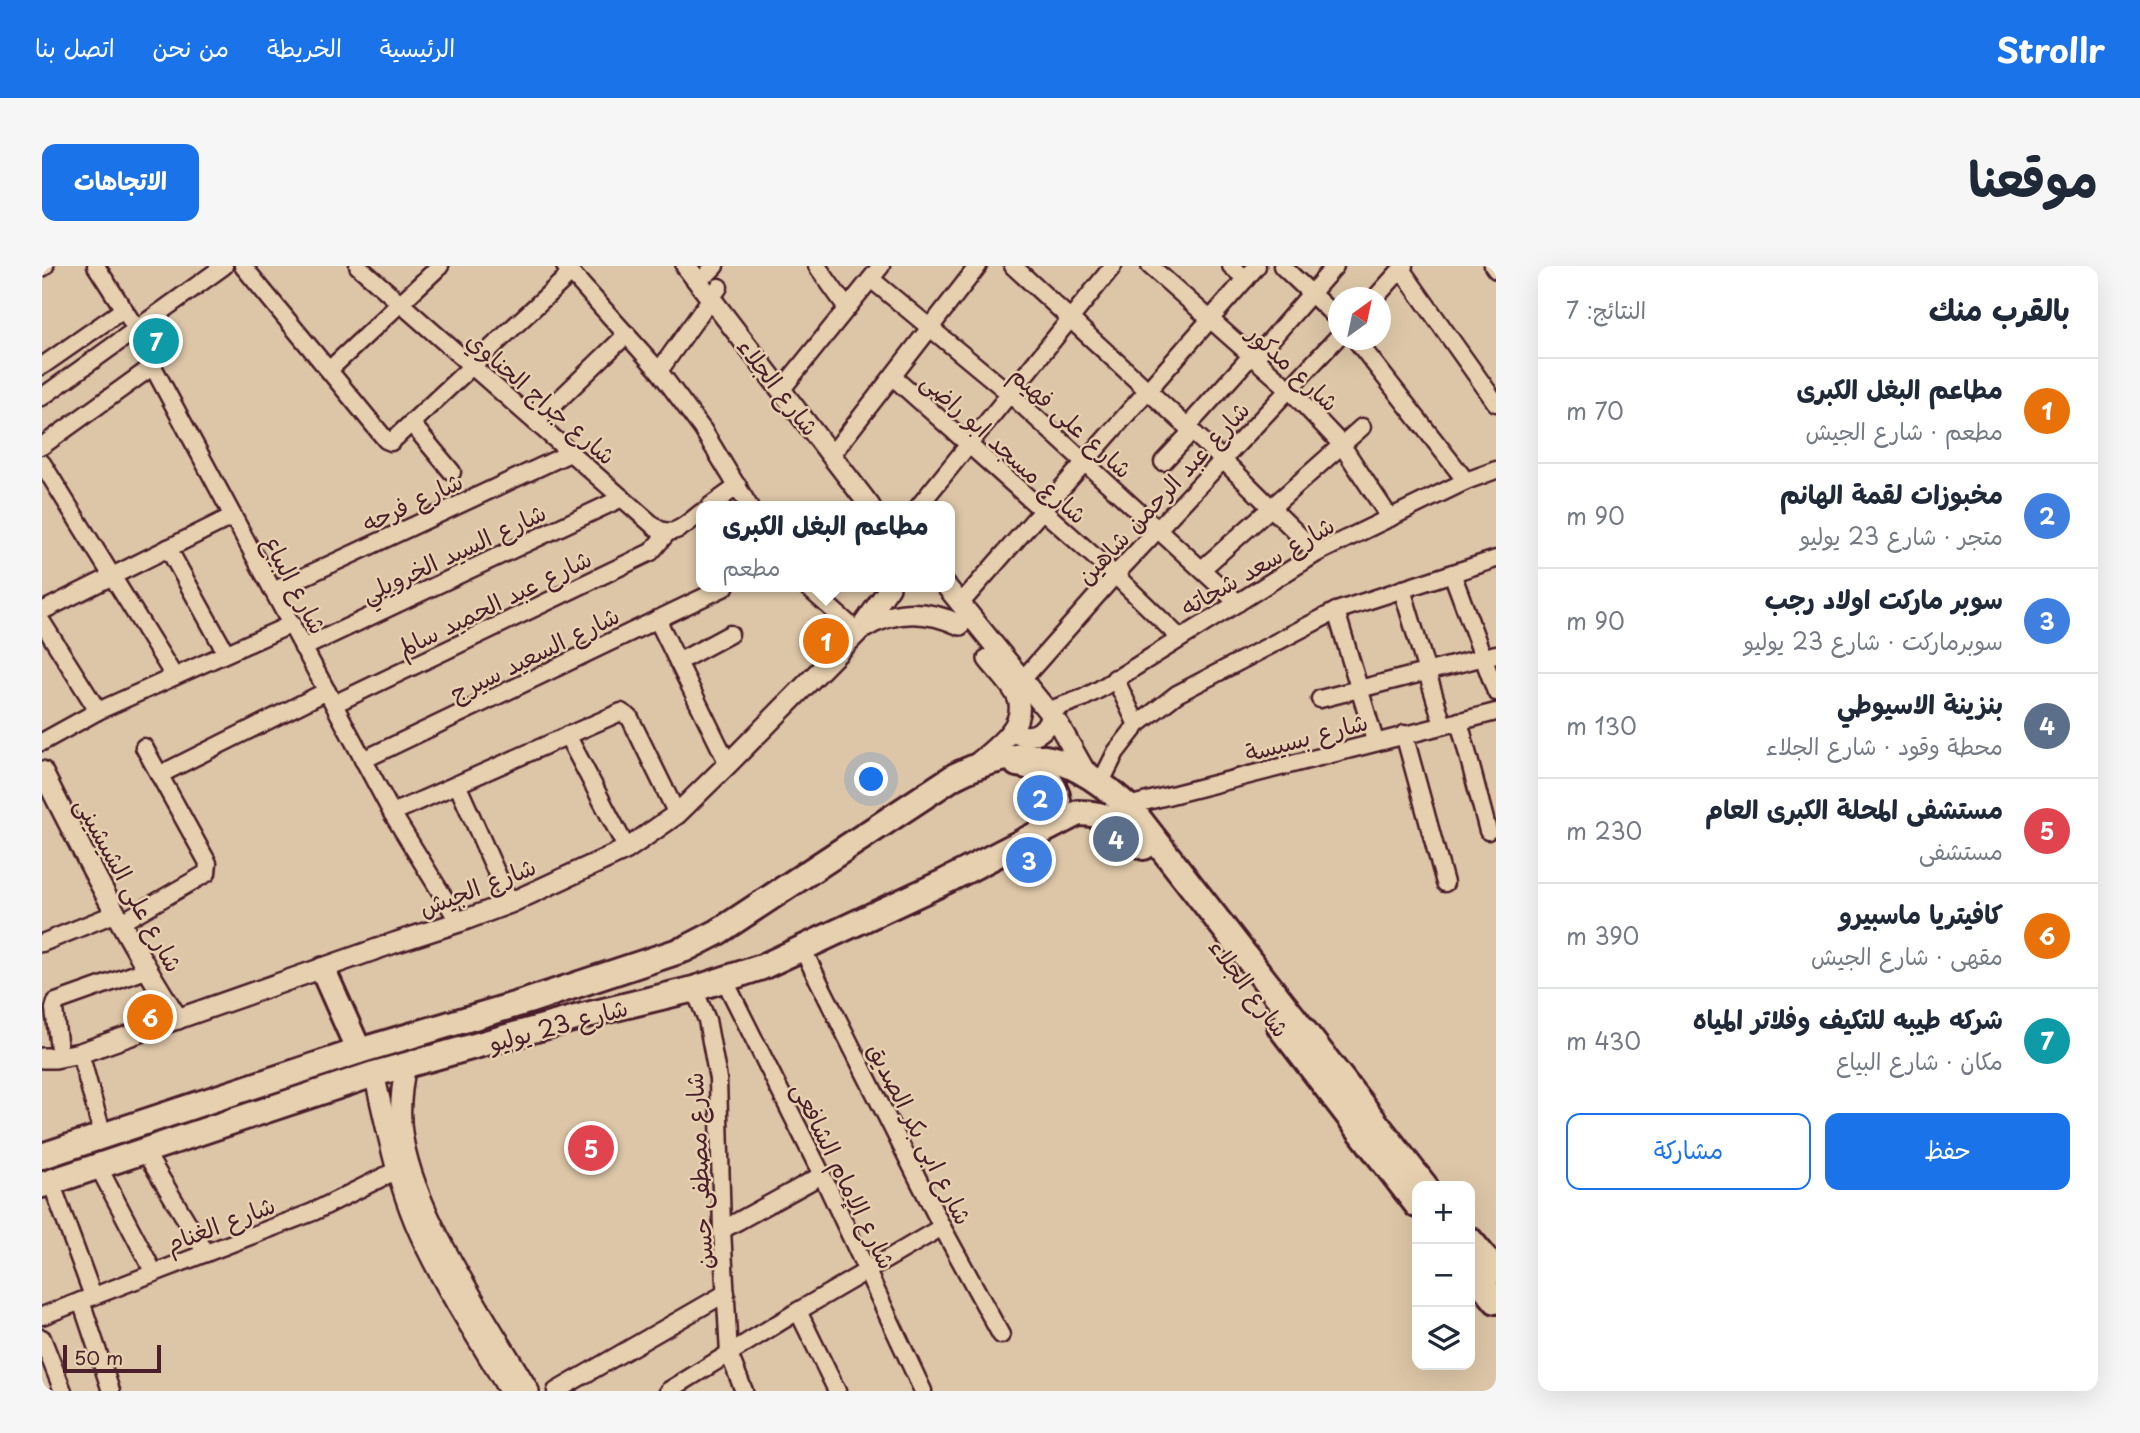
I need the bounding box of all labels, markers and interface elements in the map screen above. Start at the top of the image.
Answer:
text: Strollr [1996,24,2105,74]
text: اتصل بنا [35,29,115,65]
text: من نحن [153,29,229,65]
text: الخريطة [267,29,342,65]
text: الرئيسية [380,29,455,65]
text: موقعنا [1968,140,2098,214]
button: الاتجاهات [42,144,199,221]
text: بالقرب منك [1929,286,2070,331]
north arrow [1328,287,1391,350]
text: النتائج: 7 [1566,292,1646,327]
street label: شارع مدكور [1238,314,1348,420]
pin: 7 [133,315,179,367]
street label: شارع جراج الحناوي [459,322,625,473]
street label: شارع الجلاء [728,329,829,443]
street label: شارع على فهيم [1001,356,1141,487]
street label: شارع مسجد ابو راضى [913,363,1096,532]
text: مطاعم البغل الكبرى [1797,369,2003,408]
street label: شارع عبد الرحمن شاهين [1067,392,1258,593]
text: 70 m [1566,393,1624,428]
text: 1 [2042,393,2053,428]
text: مطعم · شارع الجيش [1805,413,2003,448]
street label: شارع فرحه [356,462,469,541]
text: مخبوزات لقمة الهانم [1780,474,2003,513]
street label: شارع السيد الخرويلي [355,493,553,615]
text: 90 m [1566,498,1625,533]
text: 2 [2039,498,2055,533]
popup [696,501,955,592]
text: مطاعم البغل الكبرى [722,505,929,544]
street label: شارع سعد شحاته [1173,506,1341,625]
text: متجر · شارع 23 يوليو [1800,518,2003,553]
street label: شارع البياع [254,528,337,640]
street label: شارع عبد الحميد سالم [391,539,598,666]
text: مطعم [722,549,780,584]
text: سوبر ماركت اولاد رجب [1765,579,2003,618]
street label: شارع السعيد سيرج [443,596,625,711]
text: 90 m [1566,603,1625,638]
text: 3 [2039,603,2055,638]
pin: 1 [803,615,849,667]
text: سوبرماركت · شارع 23 يوليو [1744,623,2003,658]
text: بنزينة الاسيوطي [1837,684,2003,723]
street label: شارع بسيسة [1240,702,1372,771]
text: 130 m [1566,708,1637,743]
text: 4 [2039,708,2055,743]
text: محطة وقود · شارع الجلاء [1766,728,2003,763]
your location [854,762,888,796]
pin: 2 [1017,772,1063,824]
text: مستشفى المحلة الكبرى العام [1705,789,2003,828]
street label: شارع على الشيشينى [66,790,193,979]
pin: 4 [1093,813,1139,865]
text: 230 m [1566,813,1642,848]
text: 5 [2040,813,2054,848]
text: مستشفى [1919,833,2003,868]
pin: 3 [1006,834,1052,886]
street label: شارع الجيش [413,847,541,926]
text: كافيتريا ماسبيرو [1839,894,2003,933]
text: 390 m [1566,918,1639,953]
text: 6 [2039,918,2055,953]
street label: شارع الجلاء [1200,930,1299,1045]
text: مقهى · شارع الجيش [1811,938,2003,973]
street label: شارع 23 يوليو [483,988,632,1061]
pin: 6 [127,991,173,1043]
text: شركه طيبه للتكيف وفلاتر المياه [1693,999,2003,1038]
text: 430 m [1566,1023,1641,1058]
text: 7 [2040,1023,2054,1058]
street label: شارع ابى بكر الصديق [859,1036,982,1231]
text: مكان · شارع البياع [1836,1043,2003,1078]
street label: شارع مصطفى حسن [675,1071,722,1271]
street label: شارع الإمام الشافعى [782,1075,906,1276]
button: مشاركة [1566,1113,1811,1190]
button: حفظ [1825,1113,2070,1190]
pin: 5 [568,1122,614,1174]
map controls [1412,1181,1475,1370]
button: + [1412,1181,1475,1244]
street label: شارع الغنام [160,1186,281,1262]
button: − [1412,1244,1475,1307]
button: layers [1412,1307,1475,1370]
scale bar [63,1342,161,1374]
text: 50 m [74,1343,123,1371]

